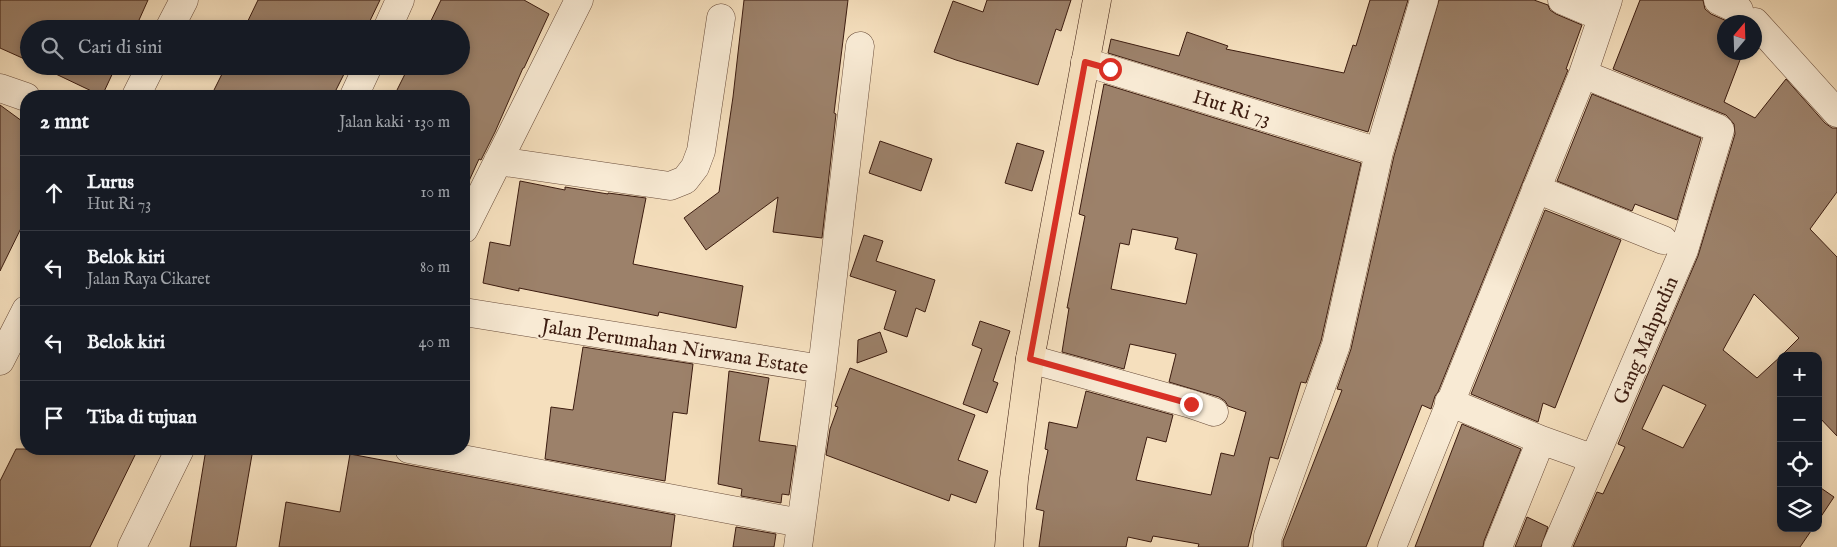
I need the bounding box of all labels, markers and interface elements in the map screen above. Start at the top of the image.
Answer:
north arrow [1717,15,1762,60]
search box [20,20,470,75]
icon: search [38,34,66,62]
text: Cari di sini [78,36,162,60]
route start [1099,58,1122,81]
street label: Hut Ri 73 [1190,85,1274,132]
text: 2 mnt [40,109,89,136]
text: Jalan kaki · 130 m [339,113,450,133]
text: Lurus [87,171,134,195]
icon: ahead [40,179,68,207]
text: 10 m [420,183,450,203]
text: Hut Ri 73 [87,195,151,215]
text: Belok kiri [87,246,165,270]
icon: left [40,254,68,282]
text: 80 m [420,258,450,278]
text: Jalan Raya Cikaret [87,270,210,290]
street label: Gang Mahpudin [1608,273,1685,408]
street label: Jalan Perumahan Nirwana Estate [538,314,810,381]
icon: left [40,329,68,357]
text: Belok kiri [87,331,165,355]
text: 40 m [418,333,450,353]
map controls [1777,352,1822,532]
button: + [1777,352,1822,397]
route end [1180,393,1203,416]
button: − [1777,397,1822,442]
icon: arrive [40,404,68,432]
text: Tiba di tujuan [87,406,197,430]
button: locate [1777,442,1822,487]
button: layers [1777,487,1822,532]

